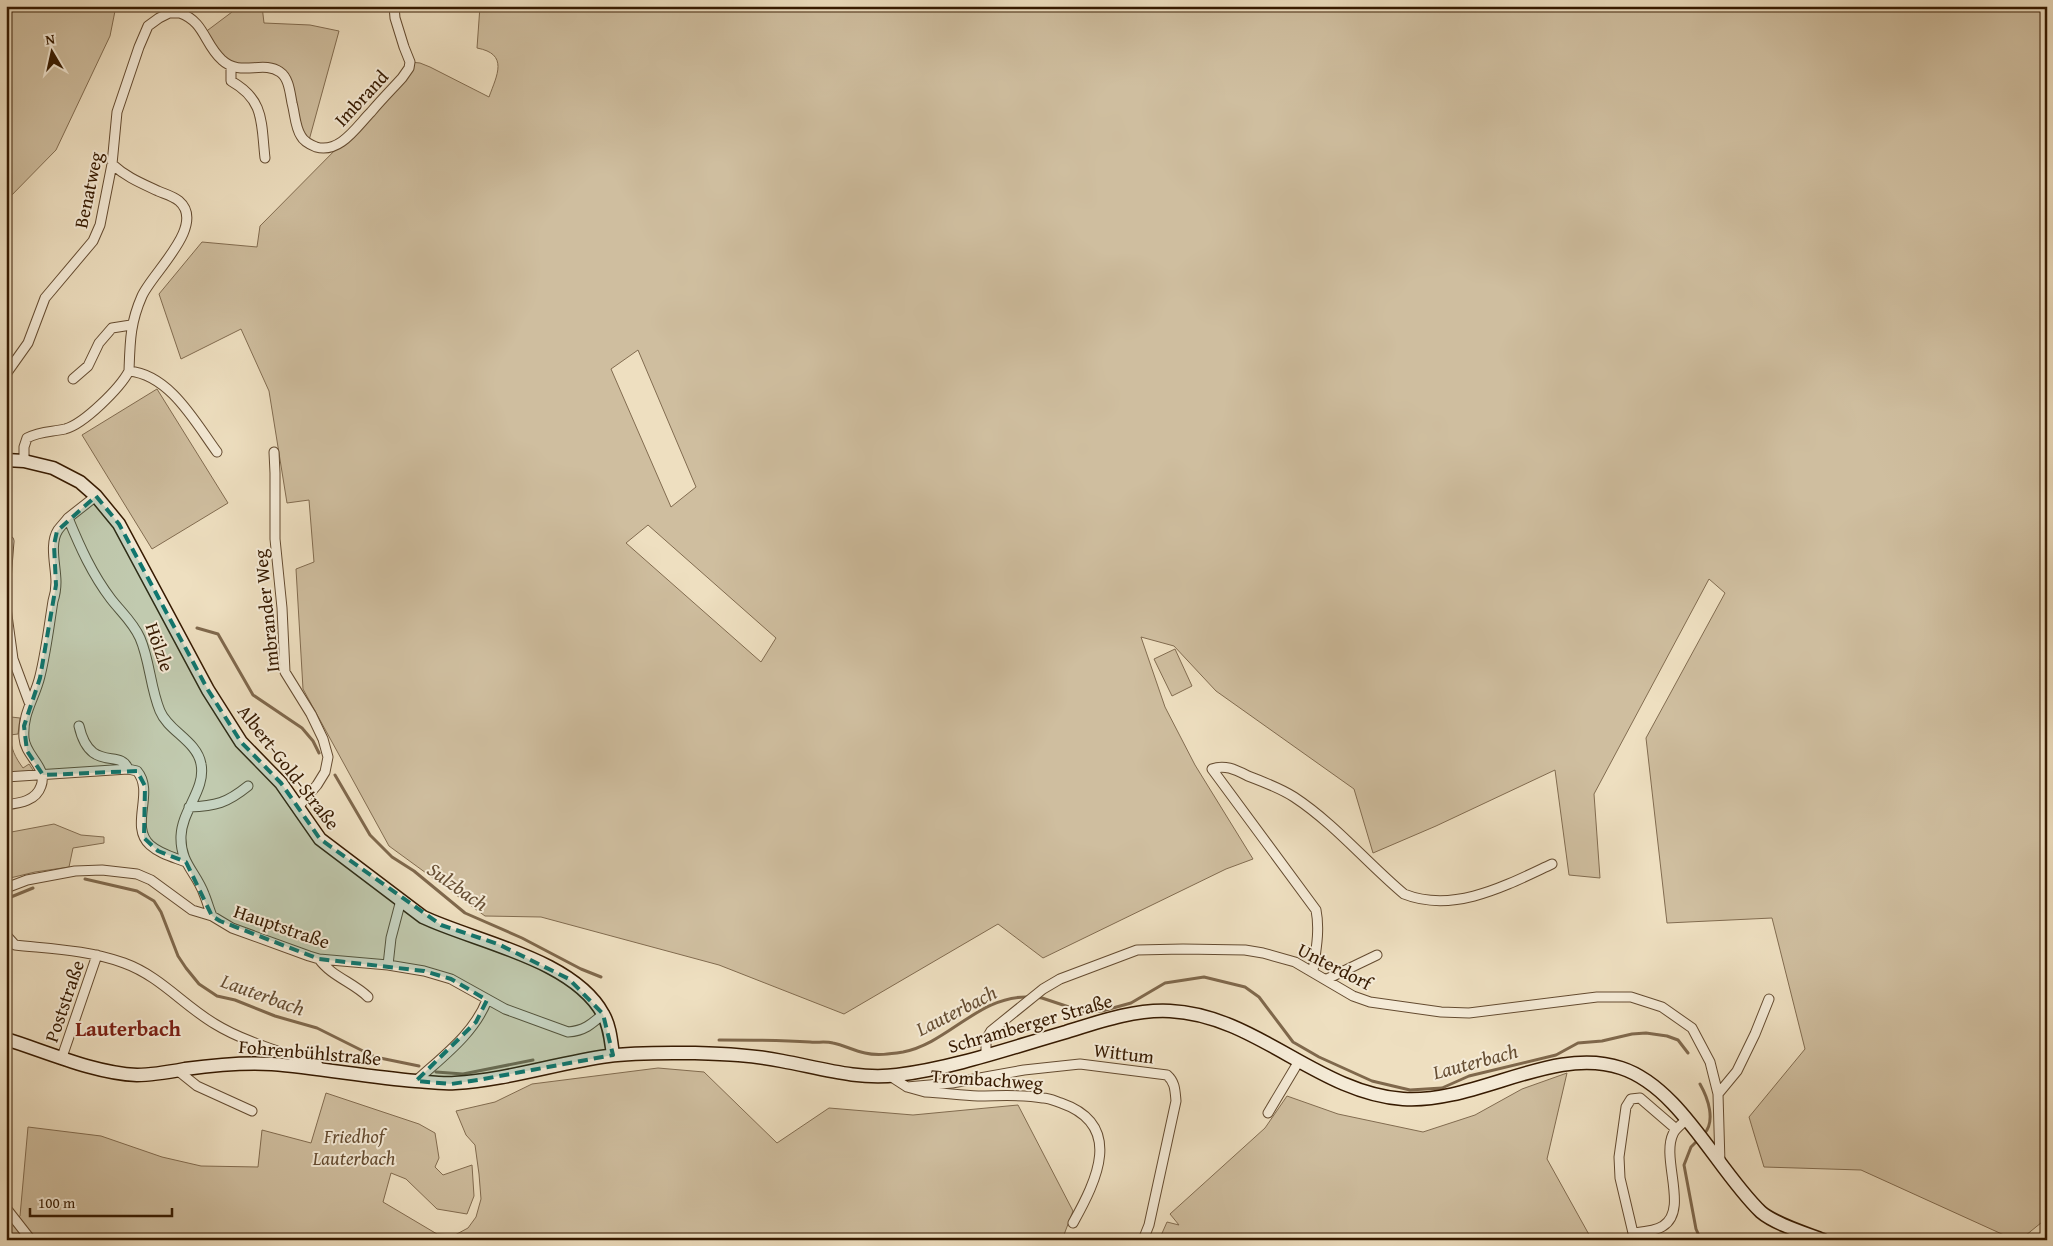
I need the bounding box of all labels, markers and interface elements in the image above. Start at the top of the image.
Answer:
north arrow [28,28,78,78]
text: N [44,28,57,50]
street label: Imbrand [327,63,395,133]
street label: Benatweg [66,149,110,231]
street label: Imbrander Weg [246,548,286,674]
street label: Hölzle [139,619,181,675]
street label: Albert-Gold-Straße [231,698,347,836]
water label: Sulzbach [422,855,494,917]
street label: Hauptstraße [230,897,334,956]
street label: Unterdorf [1293,935,1379,998]
street label: Poststraße [37,956,91,1046]
water label: Lauterbach [216,965,309,1023]
water label: Lauterbach [910,977,1001,1043]
street label: Schramberger Straße [945,986,1116,1060]
district label: Lauterbach [75,1013,181,1044]
street label: Fohrenbühlstraße [238,1032,383,1072]
street label: Wittum [1092,1035,1156,1071]
water label: Lauterbach [1428,1036,1521,1087]
street label: Trombachweg [930,1061,1045,1097]
park label: Friedhof Lauterbach [312,1122,396,1172]
scale bar [30,1186,172,1218]
text: 100 m [38,1192,76,1213]

